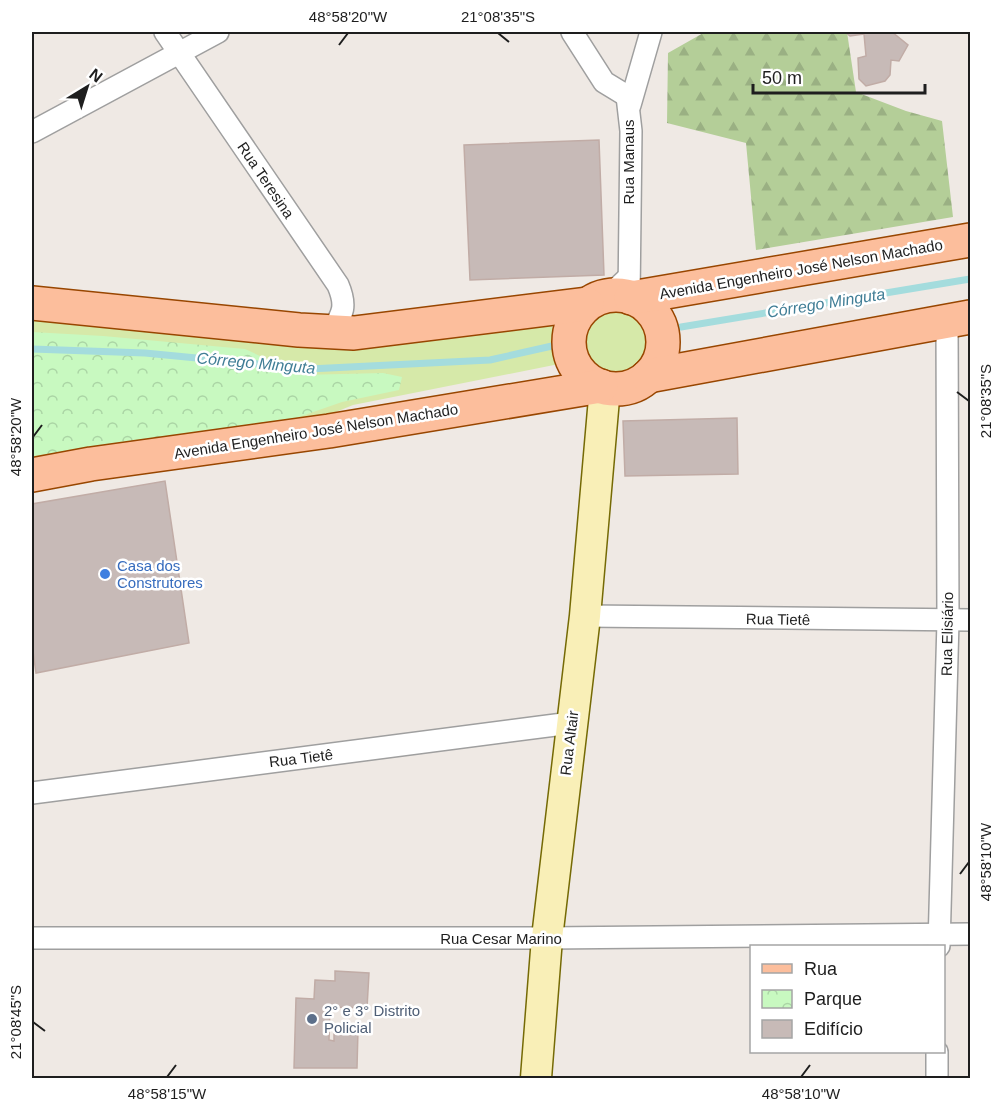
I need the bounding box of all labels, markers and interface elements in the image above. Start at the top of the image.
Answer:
text: 48°58'20"W [309,8,388,25]
text: 21°08'35"S [461,8,535,25]
north arrow [57,57,117,117]
scale bar [753,57,926,95]
text: N [86,65,106,86]
text: 50 m [762,68,802,88]
street label: Rua Manaus [620,119,637,205]
street label: Rua Teresina [234,139,298,222]
street label: Avenida Engenheiro José Nelson Machado [658,236,944,302]
water label: Córrego Minguta [766,285,886,321]
water label: Córrego Minguta [196,349,316,377]
text: 21°08'35"S [977,364,994,438]
text: 48°58'20"W [7,397,24,476]
street label: Avenida Engenheiro José Nelson Machado [173,400,459,462]
place label: Casa dos Construtores [117,557,203,591]
marker: Casa dos Construtores [98,567,112,581]
street label: Rua Elisiário [938,592,956,676]
street label: Rua Tietê [746,610,810,628]
street label: Rua Altair [557,710,581,776]
street label: Rua Tietê [268,746,334,770]
text: 48°58'10"W [977,822,994,901]
street label: Rua Cesar Marino [440,930,562,947]
legend [750,945,945,1053]
text: Rua [804,959,838,979]
text: 21°08'45"S [7,985,24,1059]
text: Parque [804,989,862,1009]
place label: 2° e 3° Distrito Policial [324,1002,420,1036]
marker: 2° e 3° Distrito Policial [305,1012,319,1026]
text: Edifício [804,1019,863,1039]
text: 48°58'15"W [128,1085,207,1102]
text: 48°58'10"W [762,1085,841,1102]

